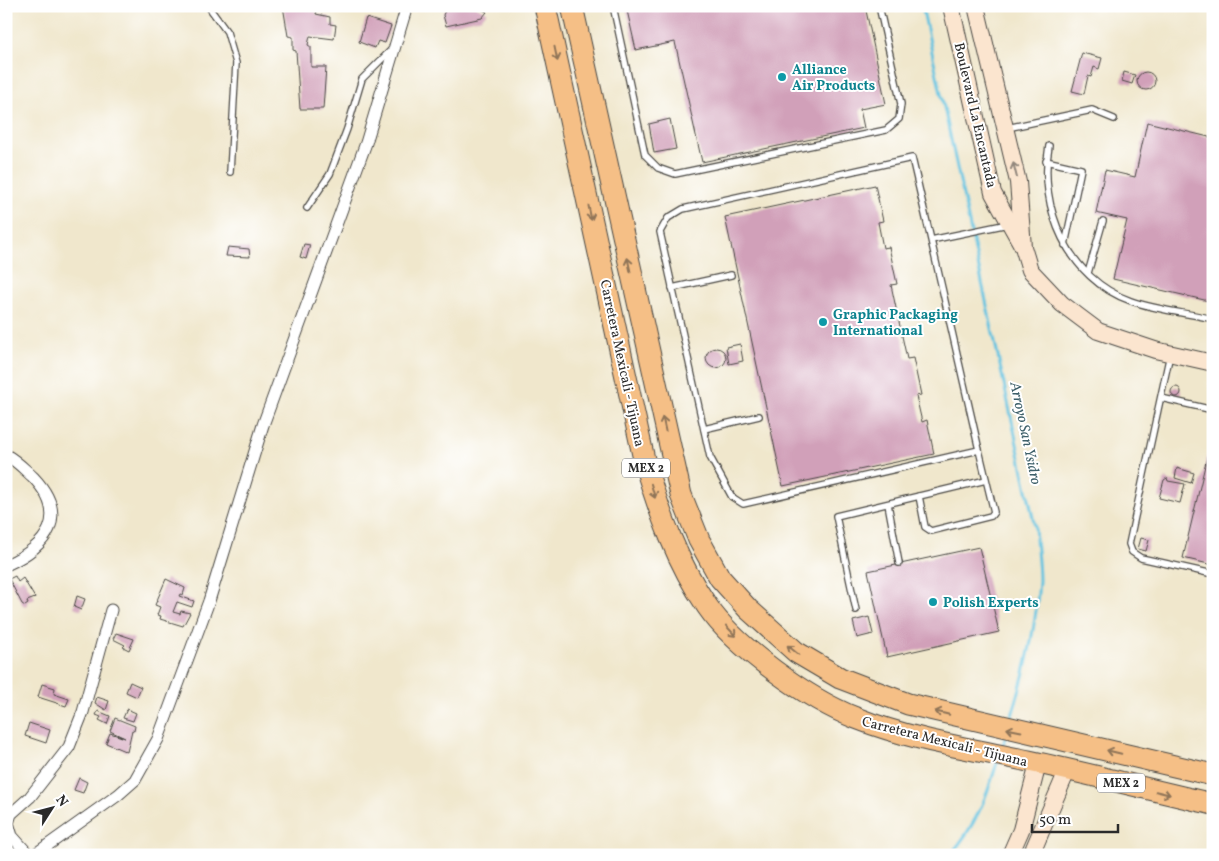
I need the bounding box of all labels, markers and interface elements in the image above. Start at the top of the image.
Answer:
street label: Boulevard La Encantada [949,41,1000,190]
one-way arrow [552,45,561,61]
place label: Alliance Air Products [792,61,875,96]
marker: Alliance Air Products [776,71,788,83]
one-way arrow [1010,163,1019,179]
one-way arrow [586,204,595,220]
one-way arrow [624,258,633,274]
street label: Carretera Mexicali - Tijuana [595,278,649,449]
place label: Graphic Packaging International [833,306,958,341]
marker: Graphic Packaging International [817,316,829,328]
water label: Arroyo San Ysidro [1003,379,1046,487]
one-way arrow [659,416,668,432]
road number: MEX 2 [622,458,670,478]
one-way arrow [648,482,658,498]
place label: Polish Experts [943,594,1039,613]
marker: Polish Experts [927,596,939,608]
one-way arrow [725,625,737,638]
one-way arrow [787,644,800,655]
one-way arrow [934,708,950,717]
street label: Carretera Mexicali - Tijuana [860,713,1030,772]
one-way arrow [1007,724,1023,734]
one-way arrow [1107,747,1123,756]
road number: MEX 2 [1097,774,1145,792]
north arrow [28,784,78,834]
one-way arrow [1154,788,1170,798]
text: N [51,792,72,811]
scale bar [1032,801,1118,833]
text: 50 m [1039,810,1071,831]

